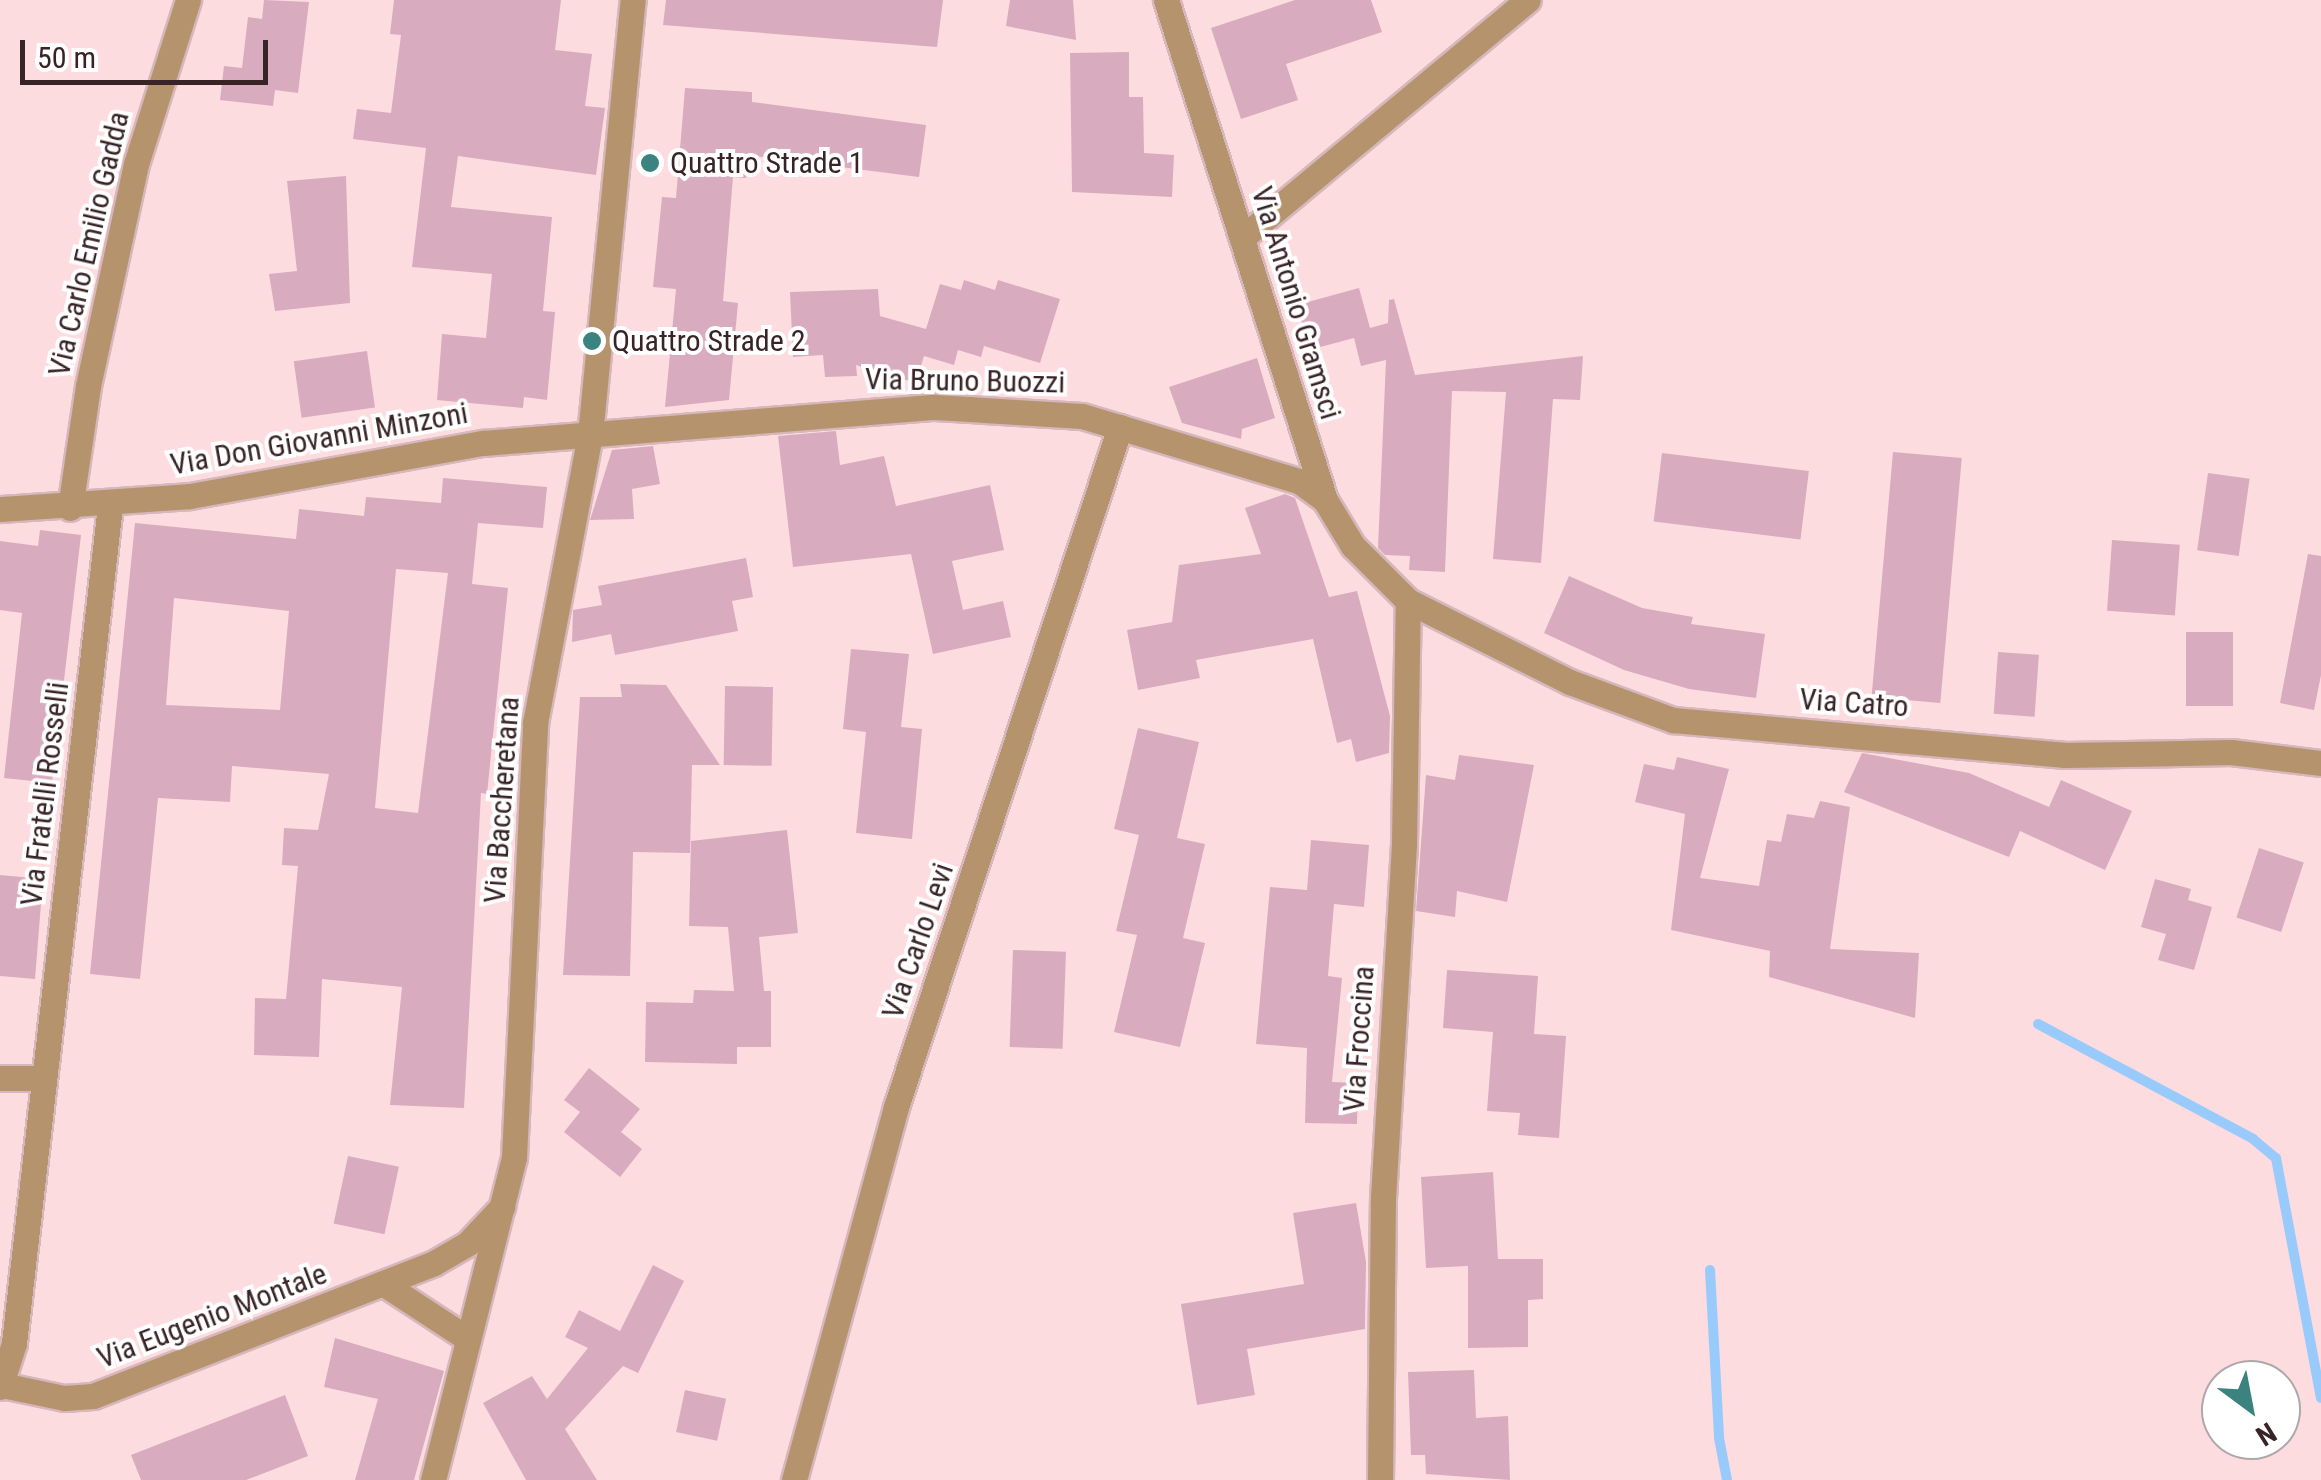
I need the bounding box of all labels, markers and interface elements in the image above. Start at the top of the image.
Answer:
scale bar [25,20,272,82]
text: 50 m [37,40,96,75]
street label: Via Carlo Emilio Gadda [41,108,137,380]
place label: Quattro Strade 1 [670,145,863,181]
marker: Quattro Strade 1 [639,152,661,174]
street label: Via Antonio Gramsci [1243,182,1349,424]
place label: Quattro Strade 2 [612,323,805,359]
marker: Quattro Strade 2 [581,330,603,352]
street label: Via Bruno Buozzi [865,361,1065,401]
street label: Via Don Giovanni Minzoni [168,395,470,483]
street label: Via Fratelli Rosselli [13,680,77,908]
street label: Via Catro [1798,681,1910,725]
street label: Via Baccheretana [477,695,527,905]
street label: Via Carlo Levi [875,858,961,1024]
street label: Via Froccina [1336,965,1382,1113]
street label: Via Eugenio Montale [92,1256,332,1376]
north arrow [2201,1360,2301,1460]
text: N [2250,1416,2282,1453]

